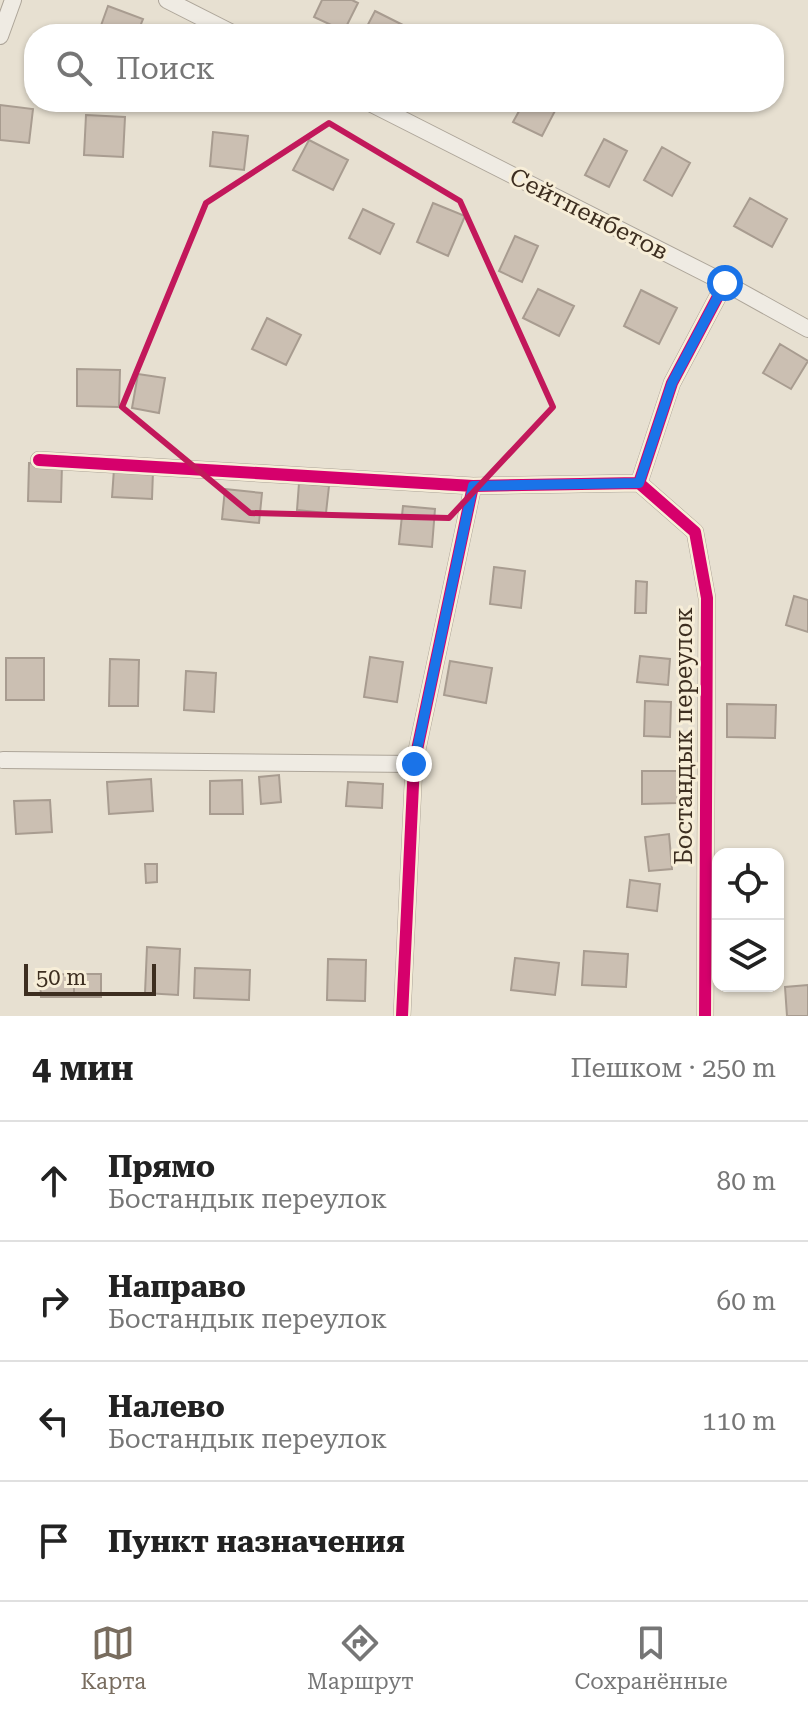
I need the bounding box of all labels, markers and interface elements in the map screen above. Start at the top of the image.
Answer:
search box [24,24,784,112]
icon: search [52,46,96,90]
text: Поиск [116,51,215,86]
street label: Сейтпенбетов [505,162,673,266]
route start [707,265,743,301]
street label: Бостандык переулок [670,607,698,865]
route end [396,746,432,782]
map controls [712,848,784,992]
button: locate [712,848,784,920]
button: layers [712,920,784,992]
scale bar [24,960,156,996]
text: 50 m [36,965,86,990]
text: 4 мин [32,1048,134,1088]
text: Пешком · 250 m [570,1053,776,1083]
text: Прямо [108,1149,215,1184]
icon: ahead [32,1159,76,1203]
text: 80 m [717,1166,776,1196]
text: Бостандык переулок [108,1184,387,1214]
text: Направо [108,1269,246,1304]
icon: right [32,1279,76,1323]
text: 60 m [717,1286,776,1316]
text: Бостандык переулок [108,1304,387,1334]
text: Налево [108,1389,225,1424]
icon: left [32,1399,76,1443]
text: 110 m [702,1406,776,1436]
text: Бостандык переулок [108,1424,387,1454]
icon: arrive [32,1519,76,1563]
text: Пункт назначения [108,1524,405,1559]
tab: Карта [80,1621,146,1694]
tab: Маршрут [307,1621,414,1694]
tab: Сохранённые [574,1621,728,1694]

